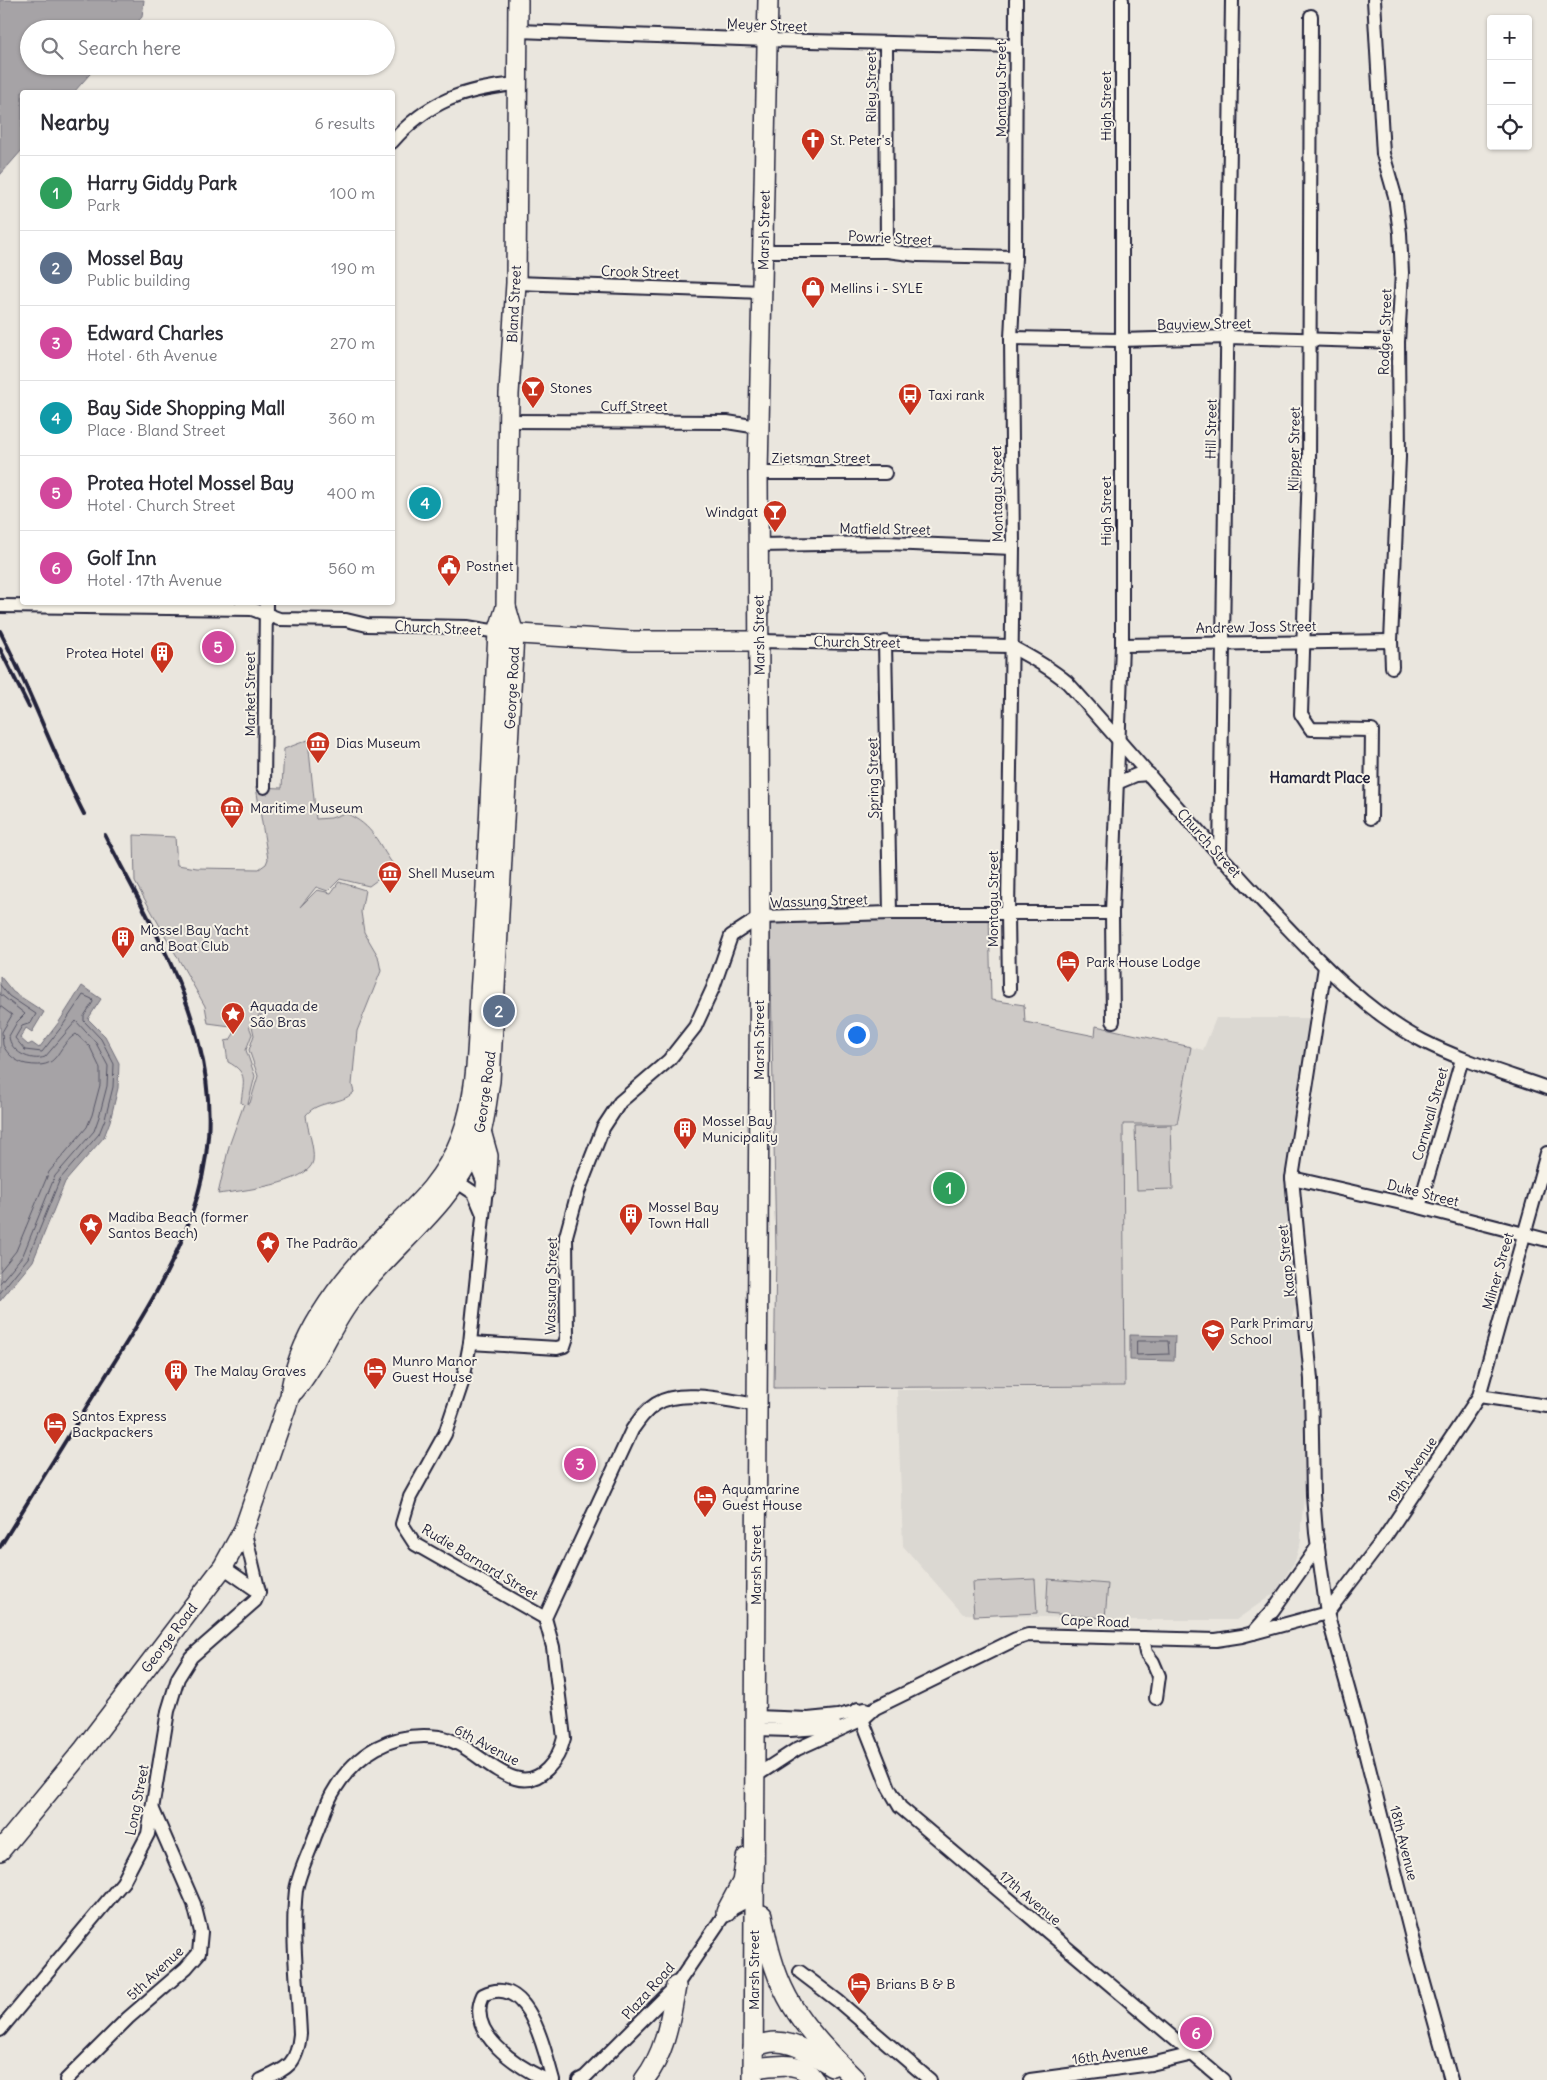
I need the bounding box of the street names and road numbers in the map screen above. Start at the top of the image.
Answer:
street label: Meyer Street [726,15,808,35]
street label: Montagu Street [992,41,1010,137]
street label: Riley Street [862,51,880,123]
street label: High Street [1097,71,1115,141]
street label: Marsh Street [754,190,774,270]
street label: Powrie Street [848,227,933,249]
street label: Crook Street [601,262,680,282]
street label: Bland Street [503,265,525,343]
street label: Rodger Street [1374,288,1396,376]
street label: Bayview Street [1157,314,1252,334]
street label: Cuff Street [600,397,668,415]
street label: Hill Street [1201,398,1221,459]
street label: Klipper Street [1284,406,1304,492]
street label: Montagu Street [987,445,1007,542]
street label: Zietsman Street [772,449,871,467]
street label: High Street [1097,476,1115,546]
street label: Matfield Street [839,519,931,539]
street label: Marsh Street [749,595,769,675]
street label: Church Street [394,617,482,639]
street label: Andrew Joss Street [1195,617,1317,637]
street label: Church Street [813,632,901,652]
street label: George Road [501,646,523,730]
street label: Market Street [241,651,259,736]
street label: Spring Street [863,737,883,819]
street label: Church Street [1173,805,1245,882]
street label: Montagu Street [984,851,1002,947]
street label: Wassung Street [770,890,868,912]
street label: Marsh Street [750,1000,768,1080]
street label: George Road [470,1050,500,1134]
street label: Cornwall Street [1408,1065,1452,1163]
street label: Duke Street [1385,1175,1461,1211]
street label: Kaap Street [1273,1223,1299,1298]
street label: Milner Street [1478,1230,1518,1312]
street label: Wassung Street [541,1237,561,1335]
street label: 19th Avenue [1383,1433,1441,1507]
street label: Rudie Barnard Street [419,1520,542,1604]
street label: Marsh Street [747,1525,765,1605]
street label: George Road [137,1600,201,1676]
street label: Cape Road [1060,1611,1130,1631]
street label: 6th Avenue [451,1720,523,1770]
street label: Long Street [121,1763,153,1837]
street label: 18th Avenue [1386,1804,1422,1882]
street label: 17th Avenue [995,1867,1065,1929]
street label: Marsh Street [745,1930,763,2010]
street label: 5th Avenue [123,1942,187,2004]
street label: Plaza Road [618,1959,678,2023]
street label: 16th Avenue [1071,2040,1149,2068]

